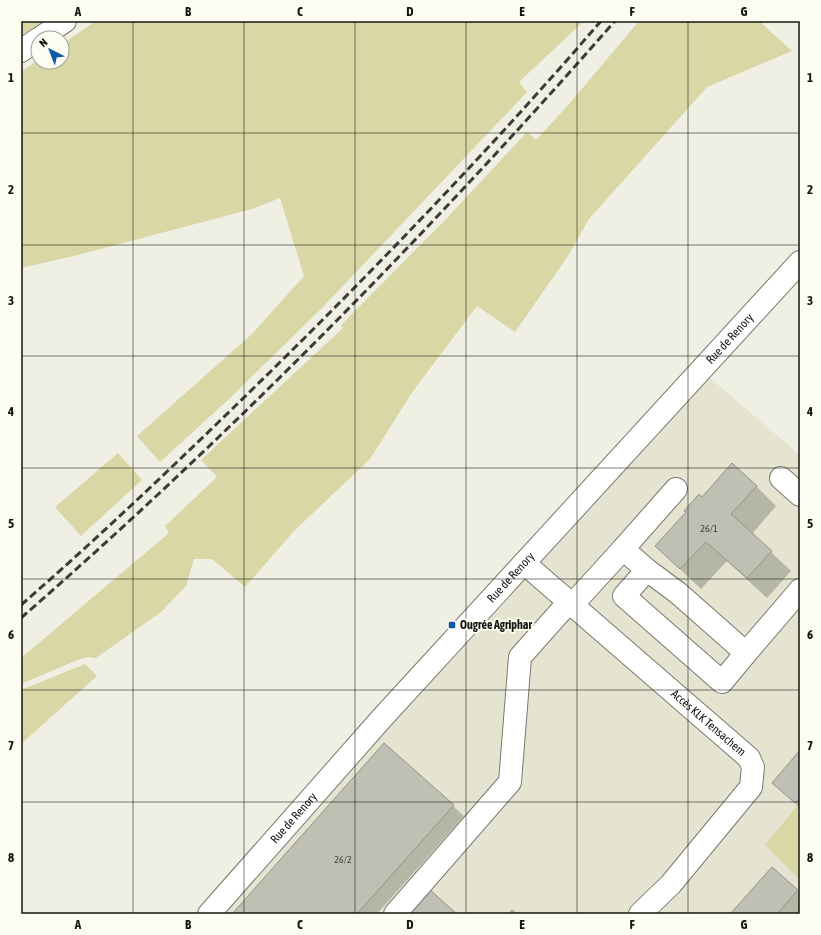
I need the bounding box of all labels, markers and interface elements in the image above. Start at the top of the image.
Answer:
text: A [74,4,82,19]
text: B [185,4,192,19]
text: C [297,4,303,19]
text: D [406,4,414,19]
text: E [519,4,525,19]
text: F [629,4,635,19]
text: G [741,4,748,19]
north arrow [30,30,70,70]
text: N [37,36,50,49]
text: 1 [8,70,14,85]
text: 1 [807,70,813,85]
text: 2 [8,182,14,197]
text: 2 [807,182,813,197]
text: 3 [8,293,14,308]
text: 3 [807,293,813,308]
street label: Rue de Renory [703,311,756,367]
text: 4 [7,404,14,419]
text: 4 [806,404,813,419]
text: 5 [8,516,14,531]
text: 5 [807,516,813,531]
house number: 26/1 [700,523,718,534]
street label: Rue de Renory [484,549,537,606]
place label: Ougrée Agriphar [460,618,532,632]
marker: Ougrée Agriphar [447,620,457,630]
text: 6 [8,627,14,642]
text: 6 [807,627,813,642]
street label: Accès KLK Tensachem [668,687,749,759]
text: 7 [8,738,14,753]
text: 7 [807,738,813,753]
street label: Rue de Renory [268,790,320,846]
text: 8 [8,850,14,865]
text: 8 [807,850,813,865]
house number: 26/2 [334,854,352,865]
text: A [74,917,82,932]
text: B [185,917,192,932]
text: C [297,917,303,932]
text: D [406,917,414,932]
text: E [519,917,525,932]
text: F [629,917,635,932]
text: G [741,917,748,932]

